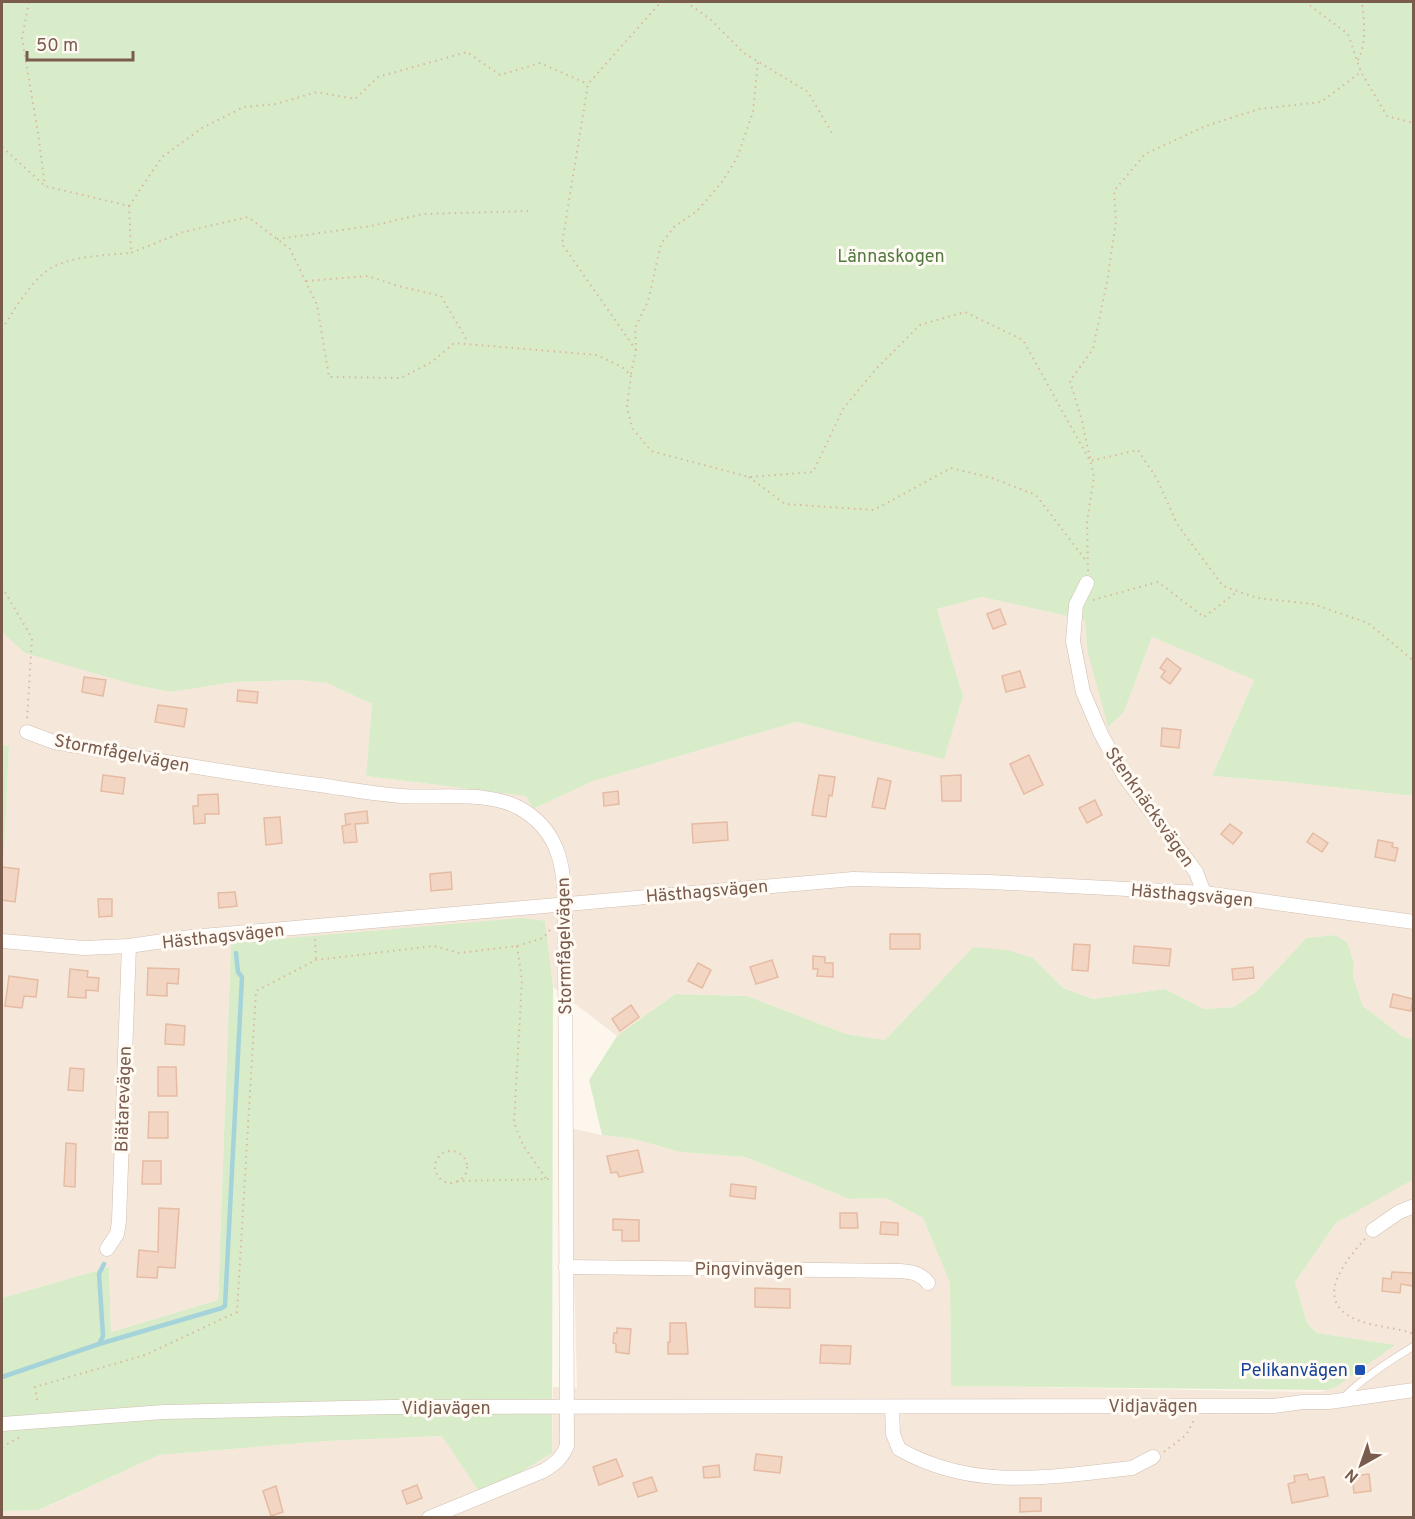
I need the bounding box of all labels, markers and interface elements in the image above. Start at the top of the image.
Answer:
scale bar [27,24,134,62]
text: 50 m [36,35,78,58]
park label: Lännaskogen [837,246,945,269]
street label: Stormfågelvägen [52,730,191,779]
street label: Stenknäcksvägen [1099,743,1199,872]
street label: Hästhagsvägen [645,876,769,909]
street label: Stormfågelvägen [553,877,578,1015]
street label: Hästhagsvägen [1130,880,1254,913]
street label: Hästhagsvägen [161,920,285,955]
street label: Biätarevägen [111,1045,138,1153]
street label: Pingvinvägen [695,1259,803,1282]
place label: Pelikanvägen [1240,1360,1348,1383]
marker: Pelikanvägen [1353,1363,1367,1377]
street label: Vidjavägen [1108,1396,1198,1419]
street label: Vidjavägen [401,1398,491,1421]
north arrow [1331,1435,1391,1495]
text: N [1342,1464,1363,1486]

